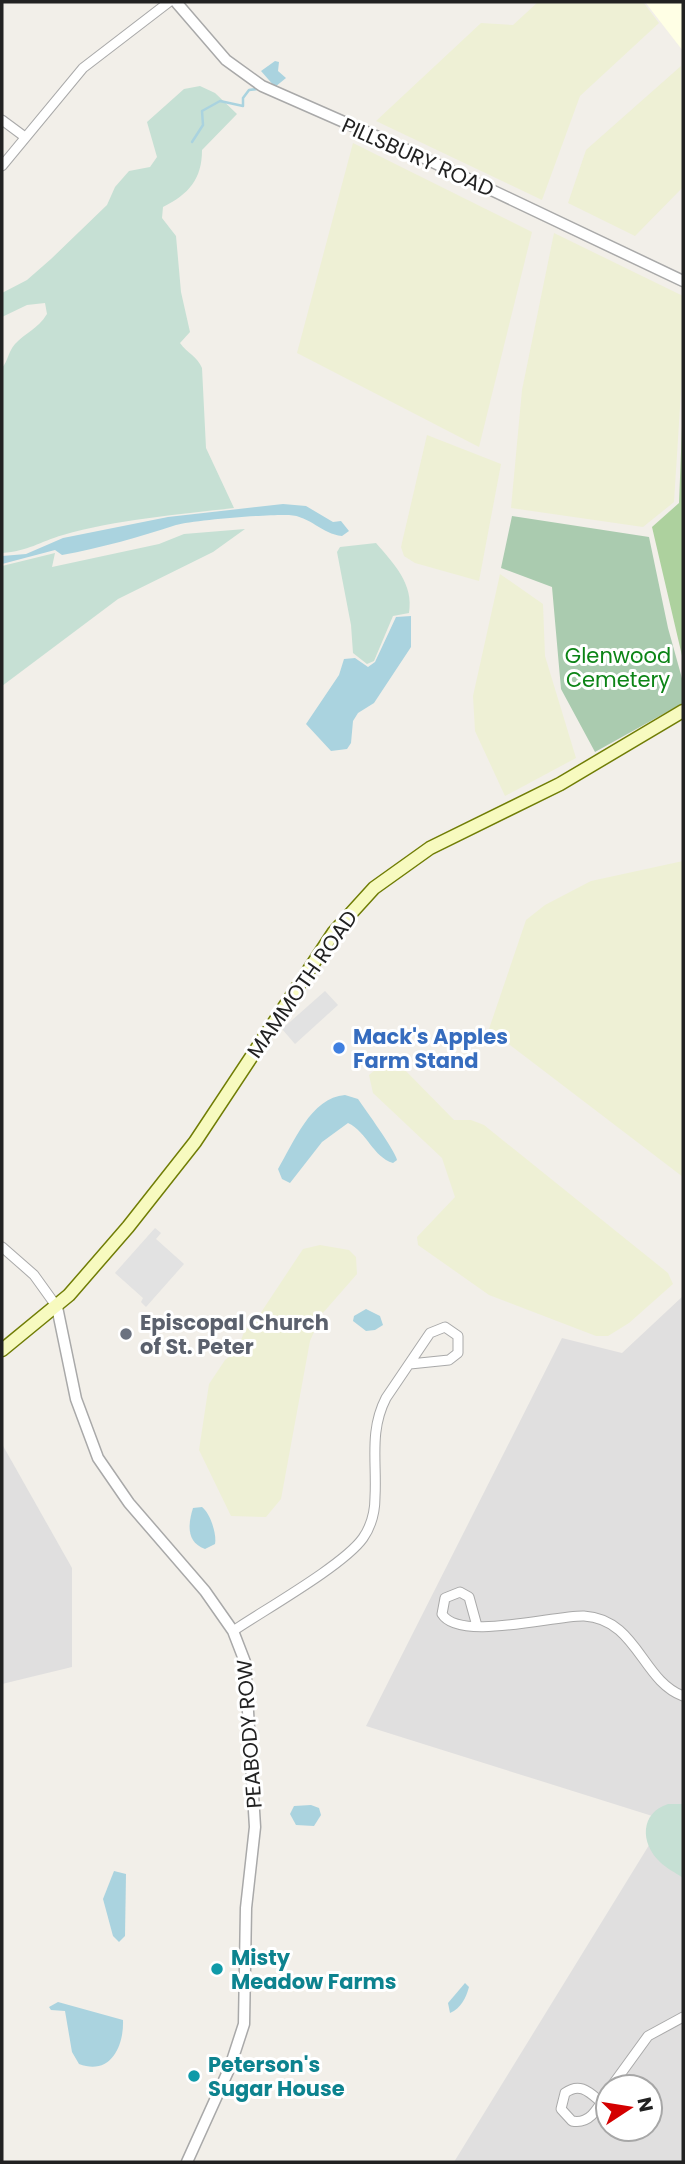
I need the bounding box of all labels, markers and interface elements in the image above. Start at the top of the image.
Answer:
street label: PILLSBURY ROAD [337,110,499,204]
park label: Glenwood Cemetery [565,641,671,694]
street label: MAMMOTH ROAD [240,904,364,1064]
place label: Mack's Apples Farm Stand [353,1022,508,1075]
marker: Mack's Apples Farm Stand [331,1040,347,1056]
place label: Episcopal Church of St. Peter [140,1308,329,1361]
marker: Episcopal Church of St. Peter [118,1326,134,1342]
street label: PEABODY ROW [229,1658,269,1809]
place label: Misty Meadow Farms [231,1943,396,1996]
marker: Misty Meadow Farms [209,1961,225,1977]
place label: Peterson's Sugar House [208,2050,345,2103]
marker: Peterson's Sugar House [186,2068,202,2084]
north arrow [594,2073,664,2143]
text: N [630,2095,660,2114]

